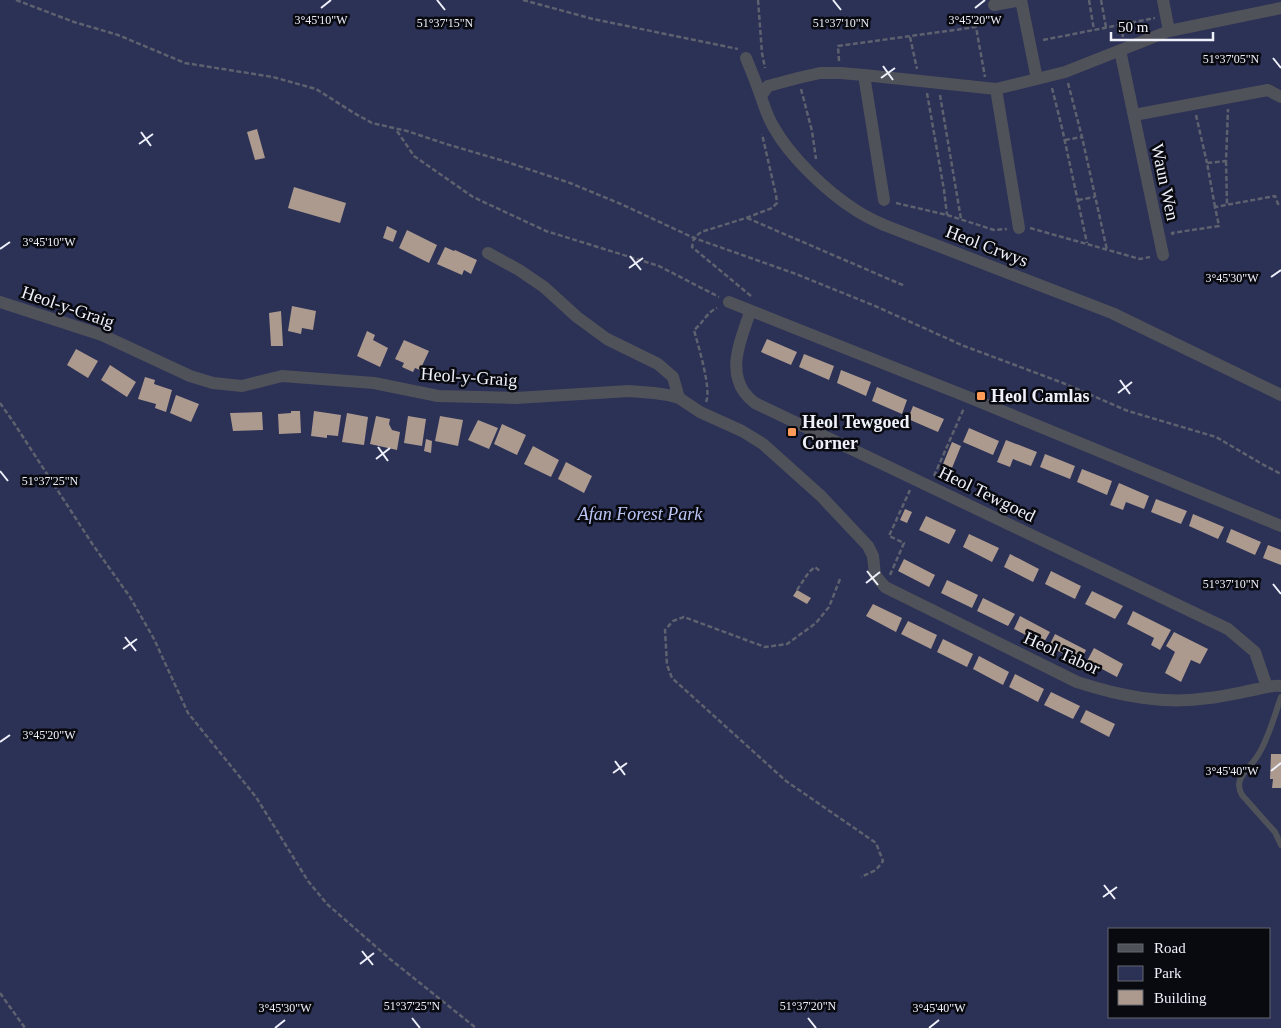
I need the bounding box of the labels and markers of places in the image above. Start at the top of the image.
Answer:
place label: Heol Camlas [991,386,1090,406]
marker: Heol Camlas [975,390,987,402]
place label: Heol Tewgoed Corner [802,412,910,453]
marker: Heol Tewgoed Corner [786,426,798,438]

